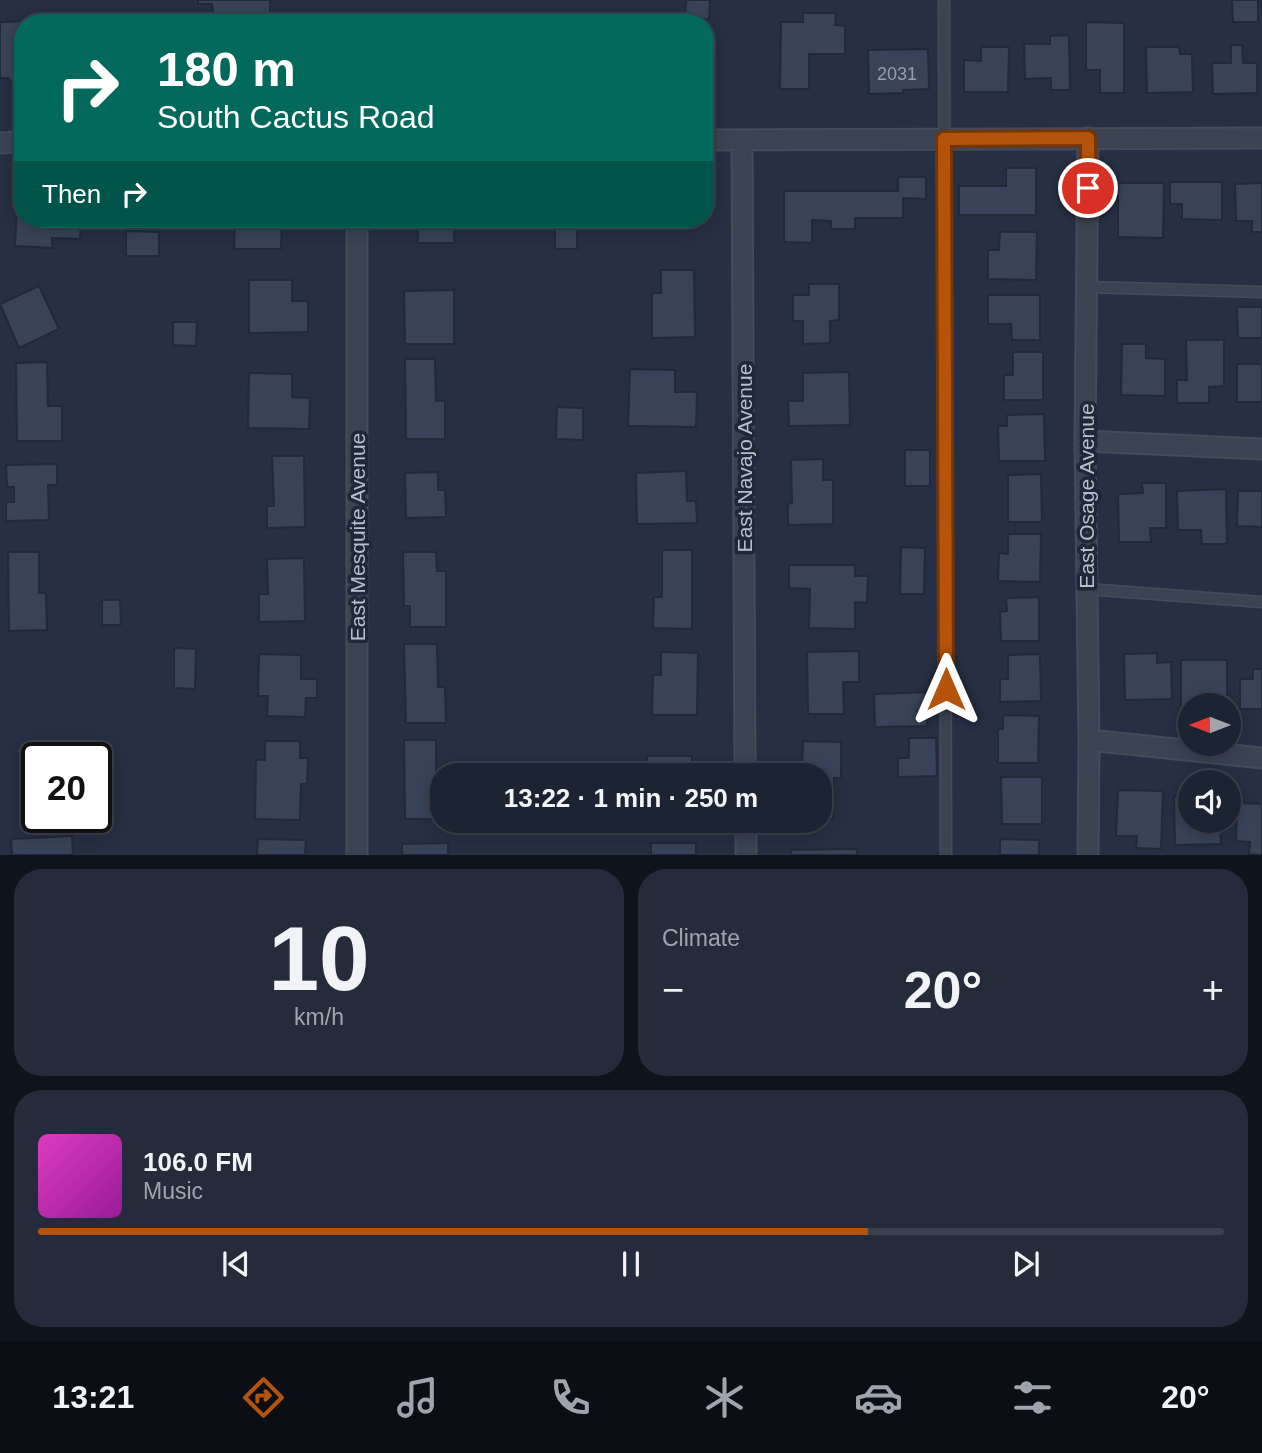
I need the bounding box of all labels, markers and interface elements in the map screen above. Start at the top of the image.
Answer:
icon: right [42,42,133,133]
text: 180 m [157,42,296,96]
house number: 2031 [877,64,917,84]
text: South Cactus Road [157,99,435,135]
pin [1058,158,1118,218]
icon: arrive [1069,169,1107,207]
icon: right [115,175,153,213]
text: Then [42,179,101,209]
street label: East Navajo Avenue [733,364,756,552]
street label: East Osage Avenue [1075,403,1098,589]
street label: East Mesquite Avenue [346,433,369,641]
position arrow [909,652,983,726]
north arrow [1178,693,1241,756]
map controls [1178,693,1241,833]
speed limit sign: 20 [21,742,112,833]
button: sound [1178,770,1241,833]
text: 13:22 · 1 min · 250 m [504,783,758,813]
text: 10 [268,908,370,1009]
text: Climate [662,925,740,951]
text: 20° [904,961,982,1019]
text: − [662,969,684,1011]
text: + [1202,969,1224,1011]
text: km/h [294,1004,344,1030]
text: 106.0 FM [143,1147,253,1177]
text: Music [143,1178,203,1204]
icon: previous [217,1245,255,1283]
icon: pause [612,1245,650,1283]
icon: next [1007,1245,1045,1283]
icon: directions [239,1373,288,1422]
icon: music [393,1373,442,1422]
icon: phone [546,1373,595,1422]
icon: climate [700,1373,749,1422]
icon: car [854,1373,903,1422]
icon: filters [1008,1373,1057,1422]
text: 13:21 [52,1379,134,1415]
text: 20° [1161,1379,1210,1415]

